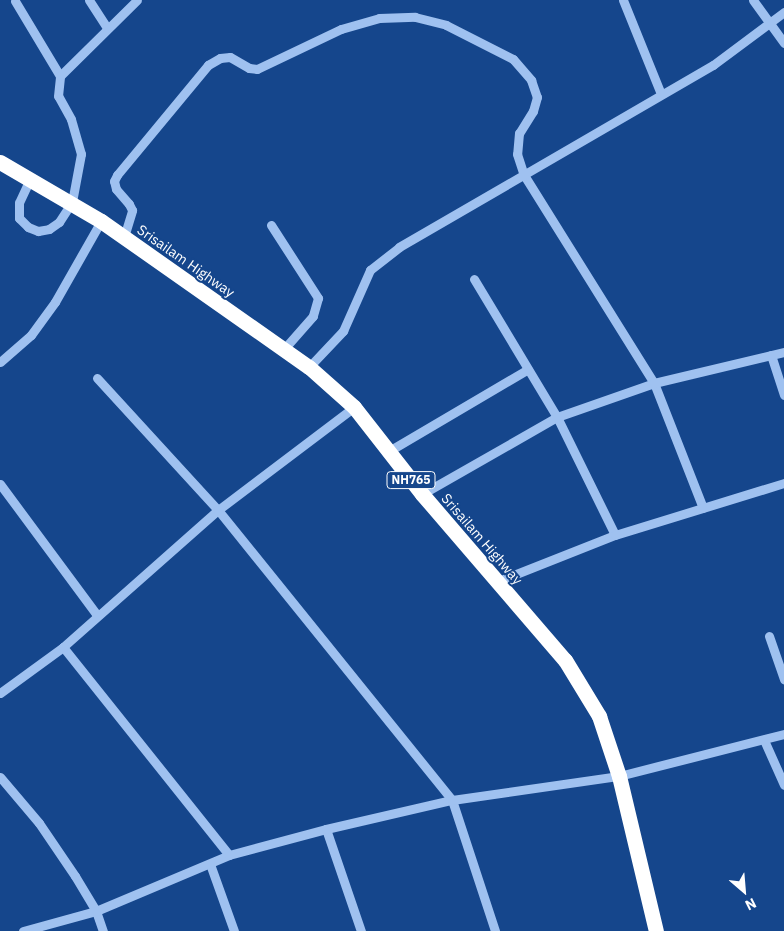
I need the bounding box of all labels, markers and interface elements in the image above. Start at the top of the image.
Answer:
street label: Srisailam Highway [134,221,238,301]
road number: NH765 [386,470,436,490]
street label: Srisailam Highway [438,490,526,588]
north arrow [719,866,769,916]
text: N [742,894,759,915]

